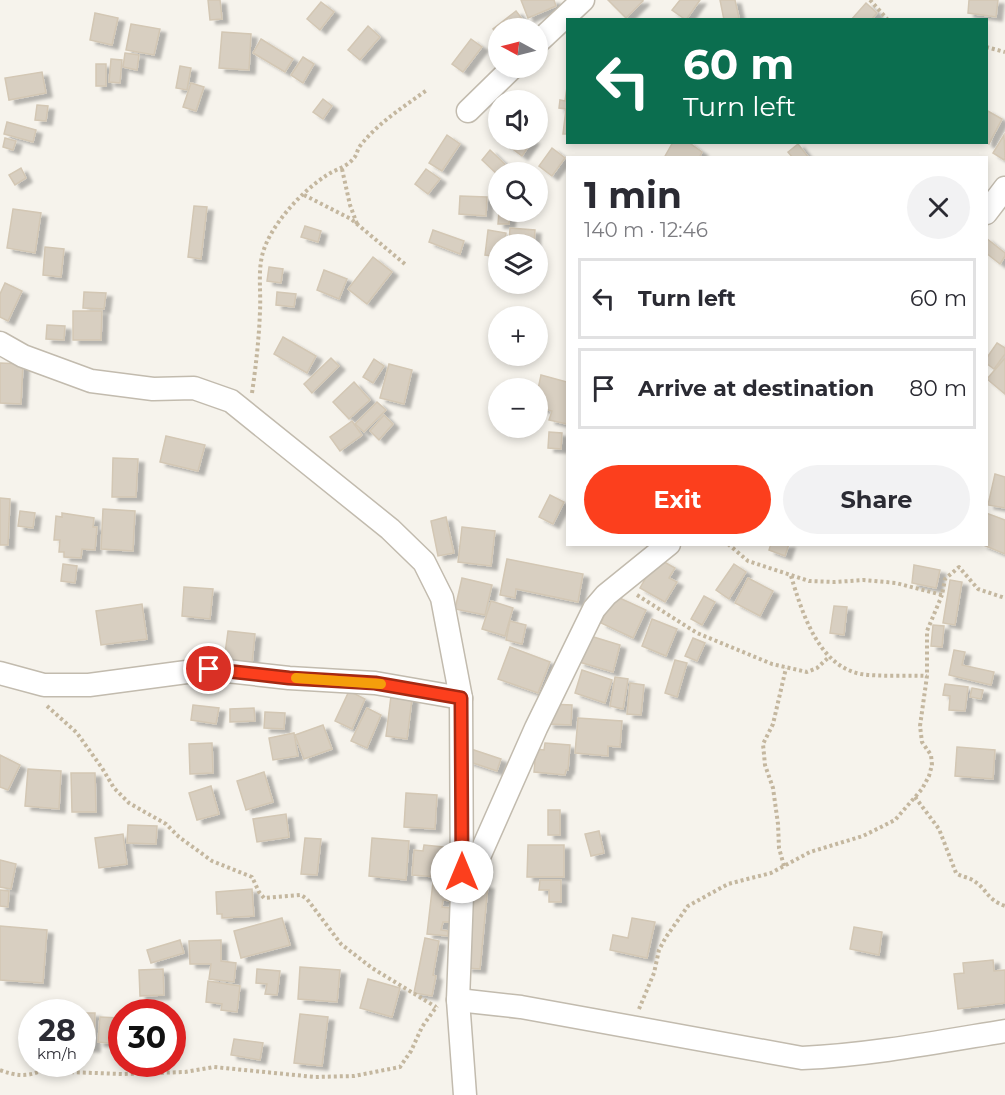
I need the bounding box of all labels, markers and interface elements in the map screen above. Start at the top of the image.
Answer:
north arrow [488,18,548,78]
map controls [488,18,548,438]
text: 60 m [683,38,794,90]
icon: left [584,42,662,120]
button: sound [488,90,548,150]
text: Turn left [683,90,796,123]
button: search [488,162,548,222]
text: 1 min [584,173,682,217]
button: close [907,176,970,239]
text: 140 m · 12:46 [584,218,708,242]
button: layers [488,234,548,294]
icon: left [587,282,620,315]
text: Turn left [638,285,736,312]
text: 60 m [910,285,967,312]
button: + [488,306,548,366]
icon: arrive [587,372,620,405]
text: Arrive at destination [638,375,874,402]
text: 80 m [909,375,967,402]
button: − [488,378,548,438]
button: Exit [584,465,771,534]
button: Share [783,465,970,534]
pin [183,643,234,694]
icon: arrive [192,652,225,685]
position arrow [430,840,494,904]
speed limit sign: 30 [108,999,186,1077]
text: 28 [38,1012,76,1049]
text: km/h [37,1044,77,1063]

